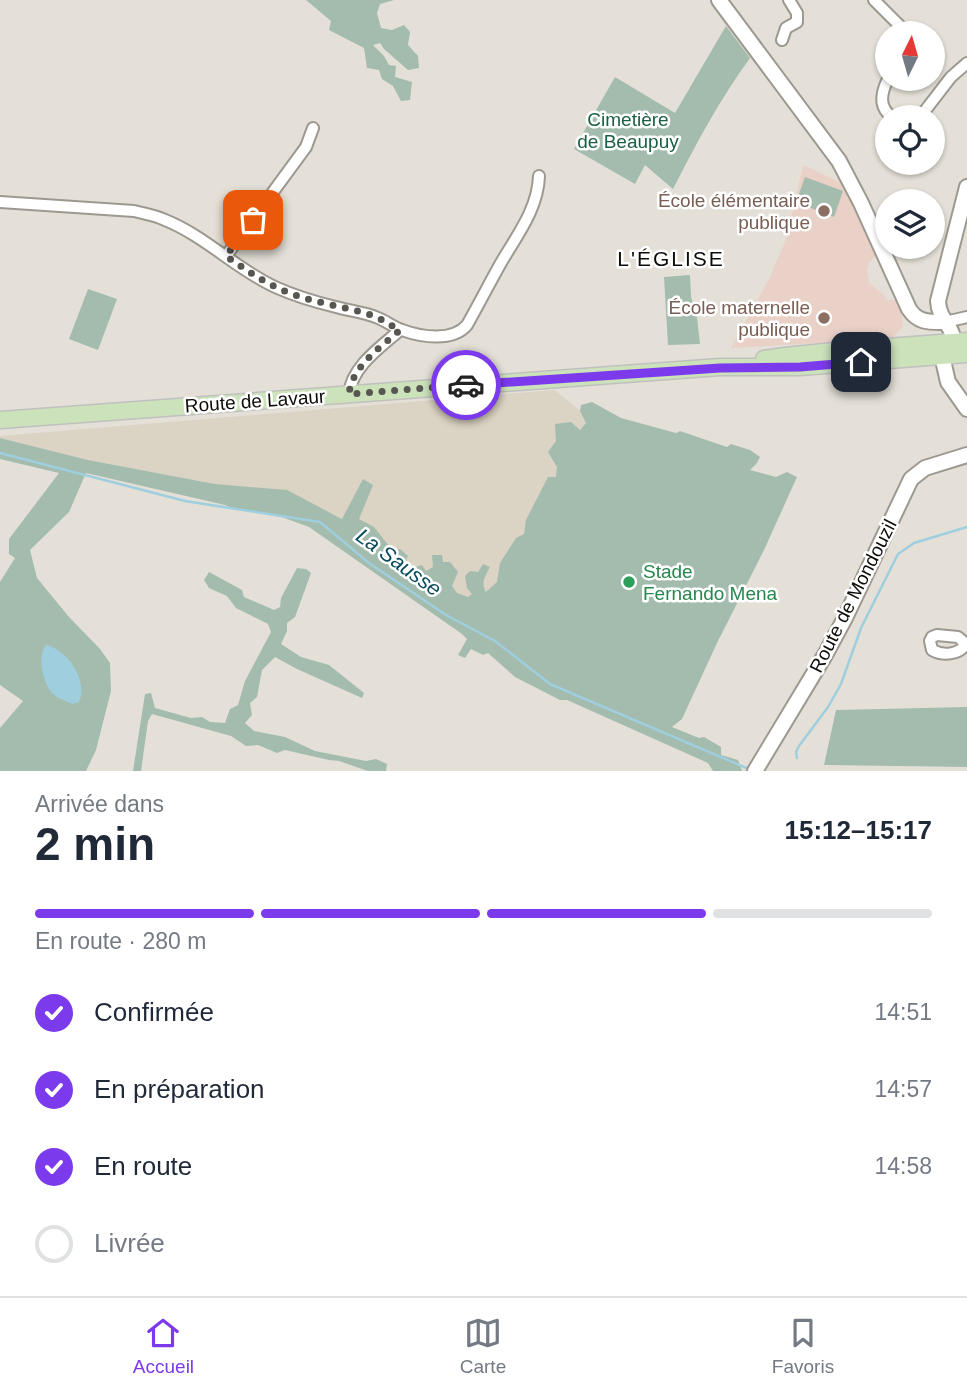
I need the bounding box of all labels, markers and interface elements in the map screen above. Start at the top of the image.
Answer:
north arrow [875,21,945,91]
map controls [875,21,945,259]
button: locate [875,105,945,175]
park label: Cimetière de Beaupuy [577,109,679,152]
button: layers [875,189,945,259]
pin [223,190,283,250]
place label: École élémentaire publique [658,190,810,233]
icon: bag [234,201,272,239]
marker: École élémentaire publique [816,203,832,219]
district label: L'ÉGLISE [617,247,725,270]
place label: École maternelle publique [668,297,810,340]
marker: École maternelle publique [816,310,832,326]
pin [831,332,891,392]
icon: home [842,343,880,381]
courier [431,350,501,420]
icon: car [447,366,485,404]
street label: Route de Lavaur [184,386,326,416]
street label: Route de Mondouzil [805,516,901,676]
water label: La Sausse [352,524,446,600]
place label: Stade Fernando Mena [643,561,778,604]
marker: Stade Fernando Mena [621,574,637,590]
text: Arrivée dans [35,791,164,817]
text: 15:12–15:17 [785,815,932,845]
text: 2 min [35,818,155,870]
text: En route · 280 m [35,928,206,954]
icon: check [35,994,73,1032]
text: Confirmée [94,997,214,1027]
text: 14:51 [874,999,932,1025]
icon: check [35,1071,73,1109]
text: En préparation [94,1074,265,1104]
text: 14:57 [874,1076,932,1102]
icon: check [35,1148,73,1186]
text: En route [94,1151,192,1181]
text: 14:58 [874,1153,932,1179]
text: Livrée [94,1228,165,1258]
tab: Accueil [133,1314,194,1378]
tab: Carte [460,1314,506,1378]
tab: Favoris [772,1314,834,1378]

